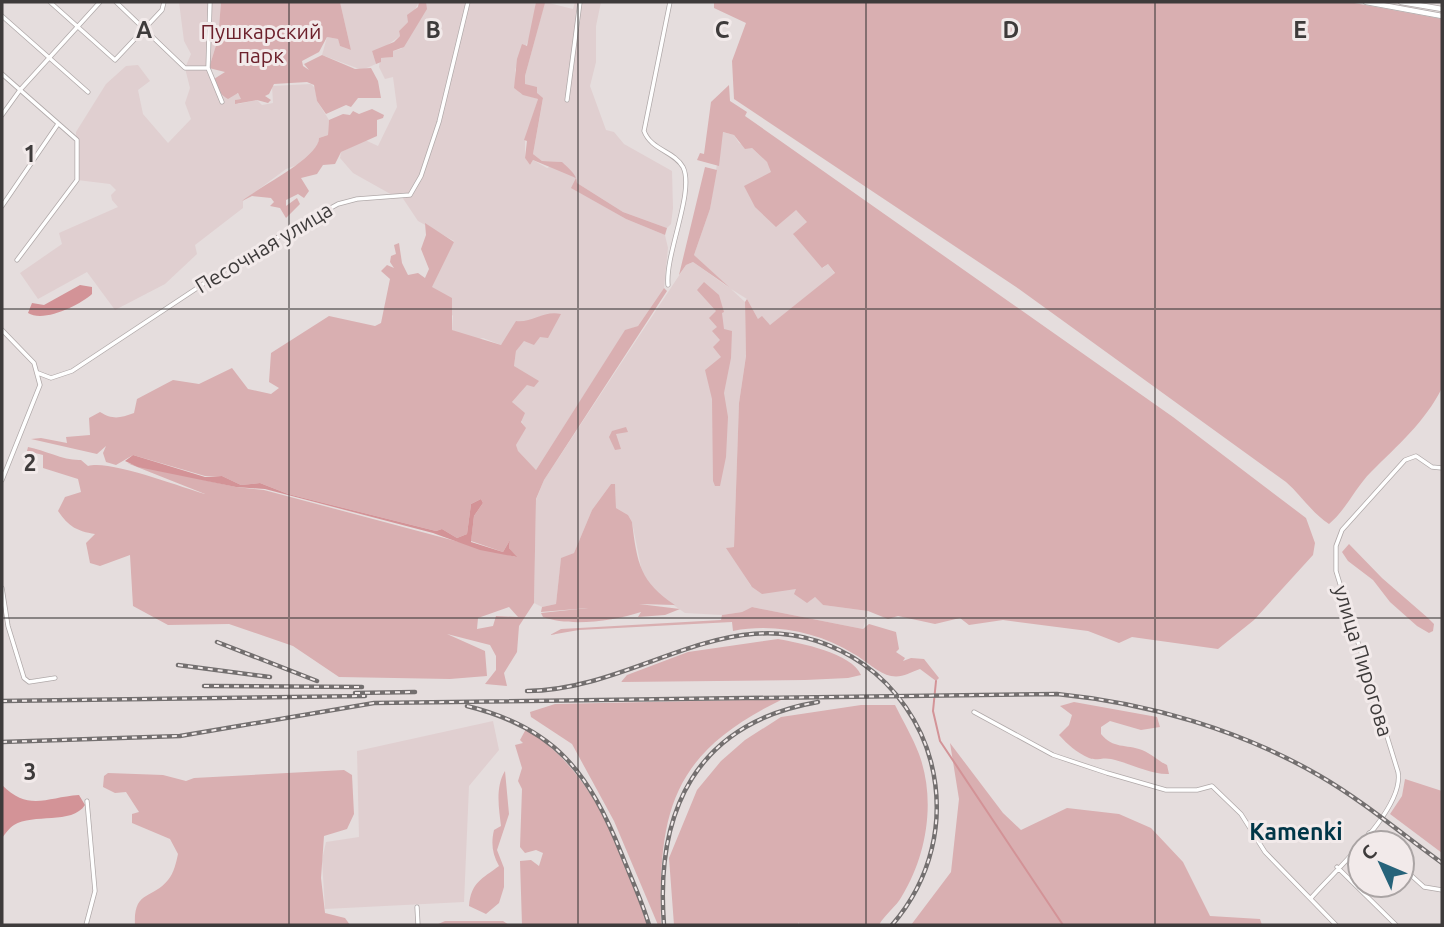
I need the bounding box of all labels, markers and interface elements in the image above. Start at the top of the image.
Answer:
text: A [136,17,152,42]
text: B [425,17,441,42]
text: C [715,17,730,42]
text: D [1003,17,1019,42]
text: E [1293,17,1307,42]
park label: Пушкарский парк [201,19,321,67]
text: 1 [24,141,36,166]
street label: Песочная улица [191,197,336,298]
text: 2 [24,450,36,475]
street label: улица Пирогова [1330,582,1398,739]
text: 3 [24,759,36,784]
district label: Kamenki [1249,819,1343,844]
north arrow [1346,829,1416,899]
text: С [1357,840,1381,864]

